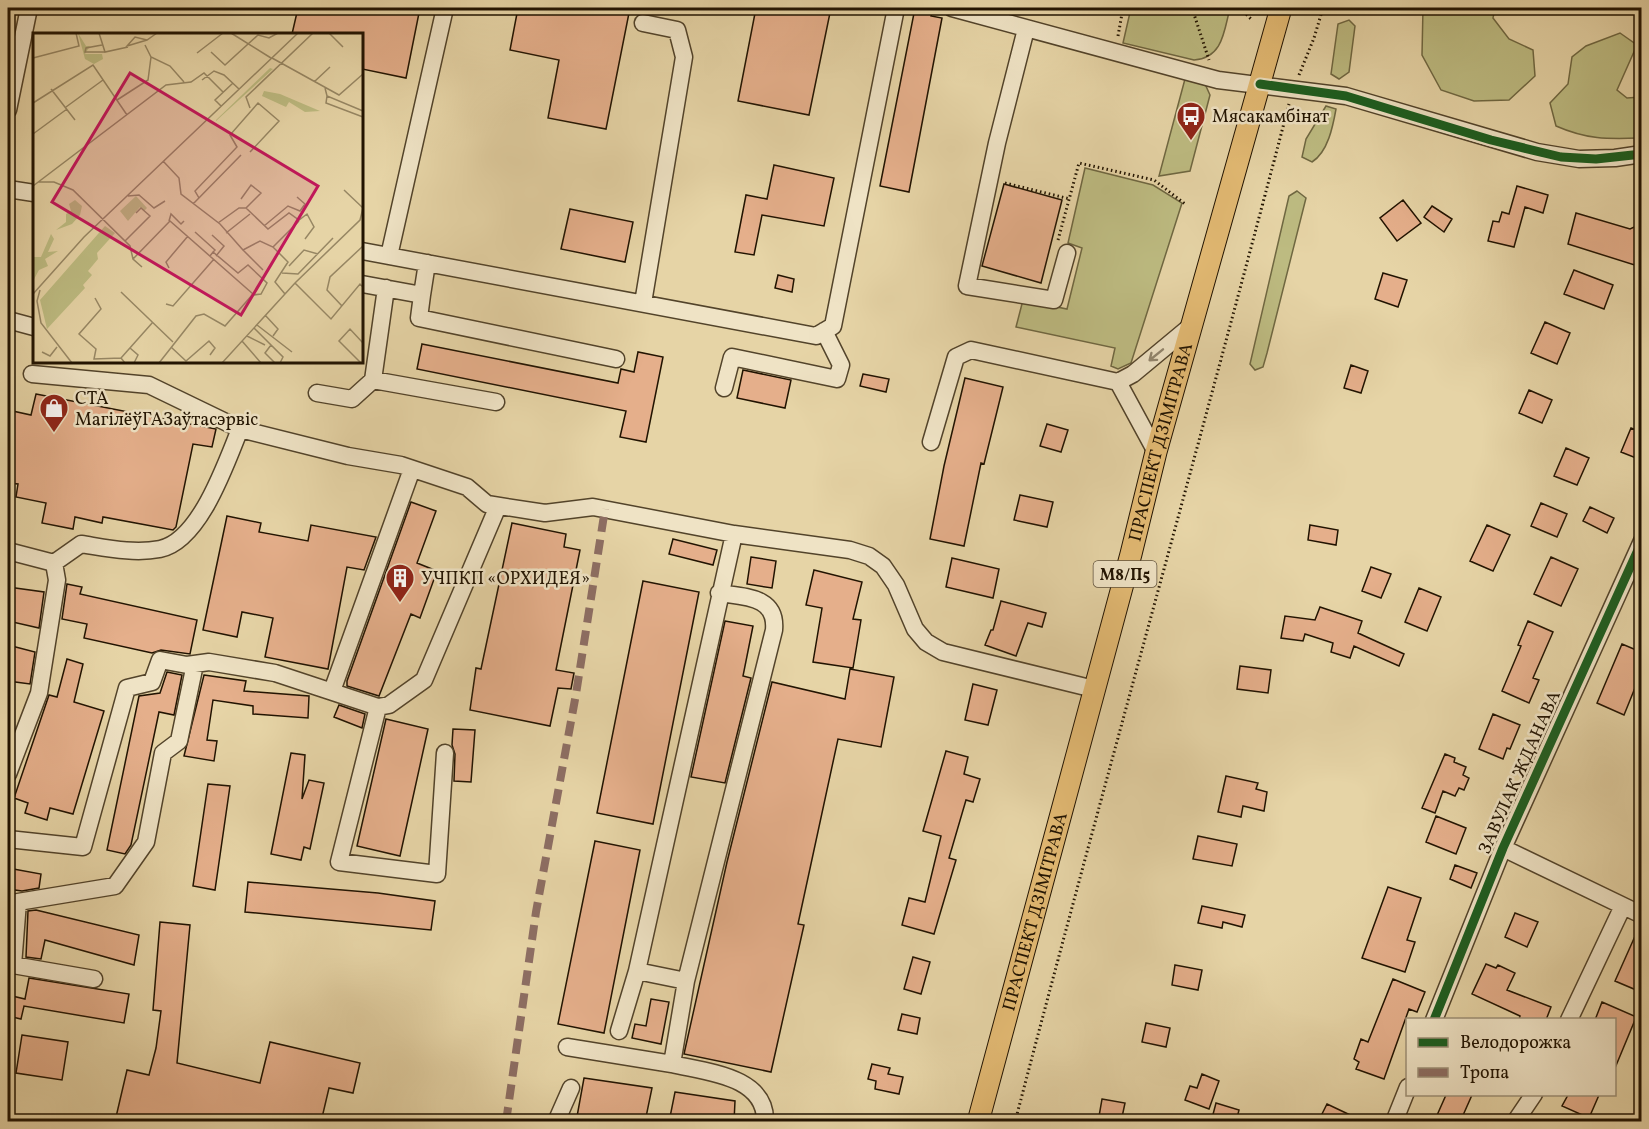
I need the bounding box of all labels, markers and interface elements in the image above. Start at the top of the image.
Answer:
inset map [33,33,363,363]
bus stop icon: Мясакамбінат [1175,100,1207,142]
place label: Мясакамбінат [1212,105,1329,130]
street label: ПРАСПЕКТ ДЗІМІТРАВА [1124,340,1200,544]
one-way arrow [1148,348,1164,361]
place label: СТА МагілёўГАЗаўтасэрвіс [75,387,258,433]
shop icon: СТА МагілёўГАЗаўтасэрвіс [38,392,70,434]
road number: М8/П5 [1094,561,1156,587]
building icon: УЧПКП «ОРХИДЕЯ» [384,562,416,604]
place label: УЧПКП «ОРХИДЕЯ» [421,567,590,592]
street label: ЗАВУЛАК ЖДАНАВА [1473,687,1568,858]
street label: ПРАСПЕКТ ДЗІМІТРАВА [997,809,1075,1014]
legend [1406,1018,1616,1096]
text: Велодорожка [1460,1031,1571,1056]
text: Тропа [1460,1061,1509,1086]

